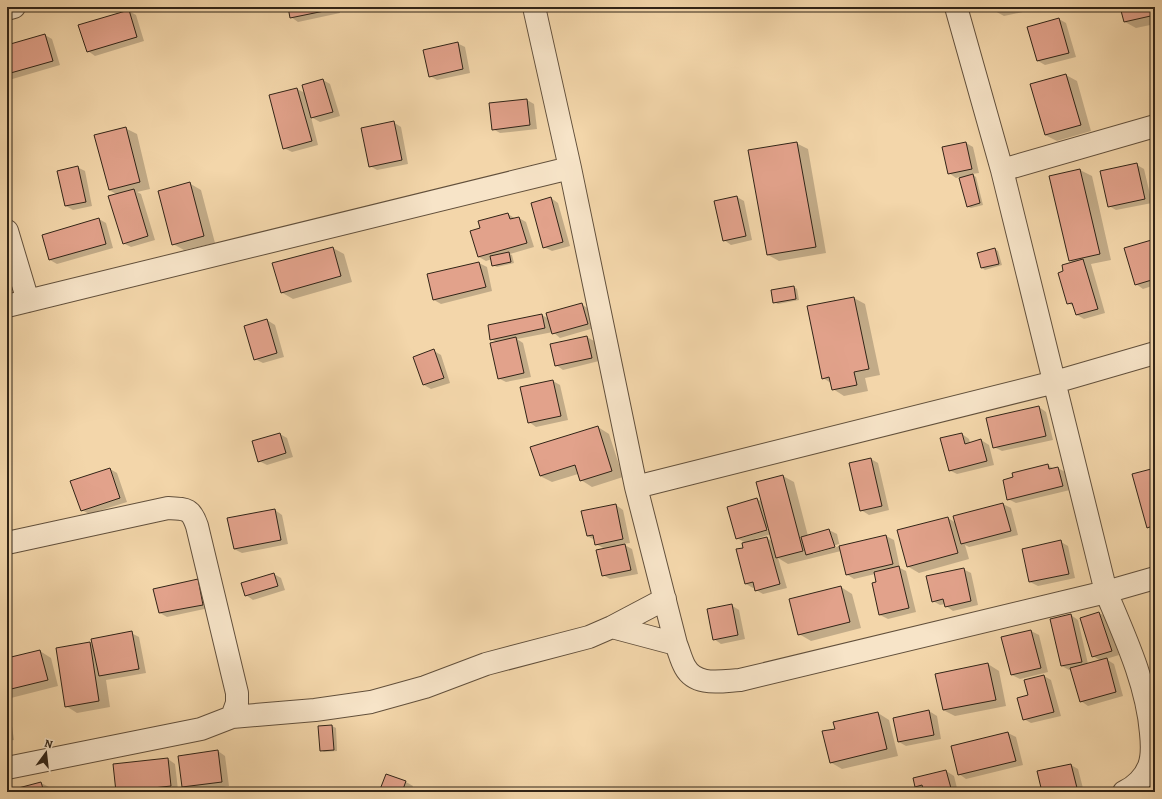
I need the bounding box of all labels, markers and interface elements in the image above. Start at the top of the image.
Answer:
north arrow [26,733,66,773]
text: N [43,736,54,752]

